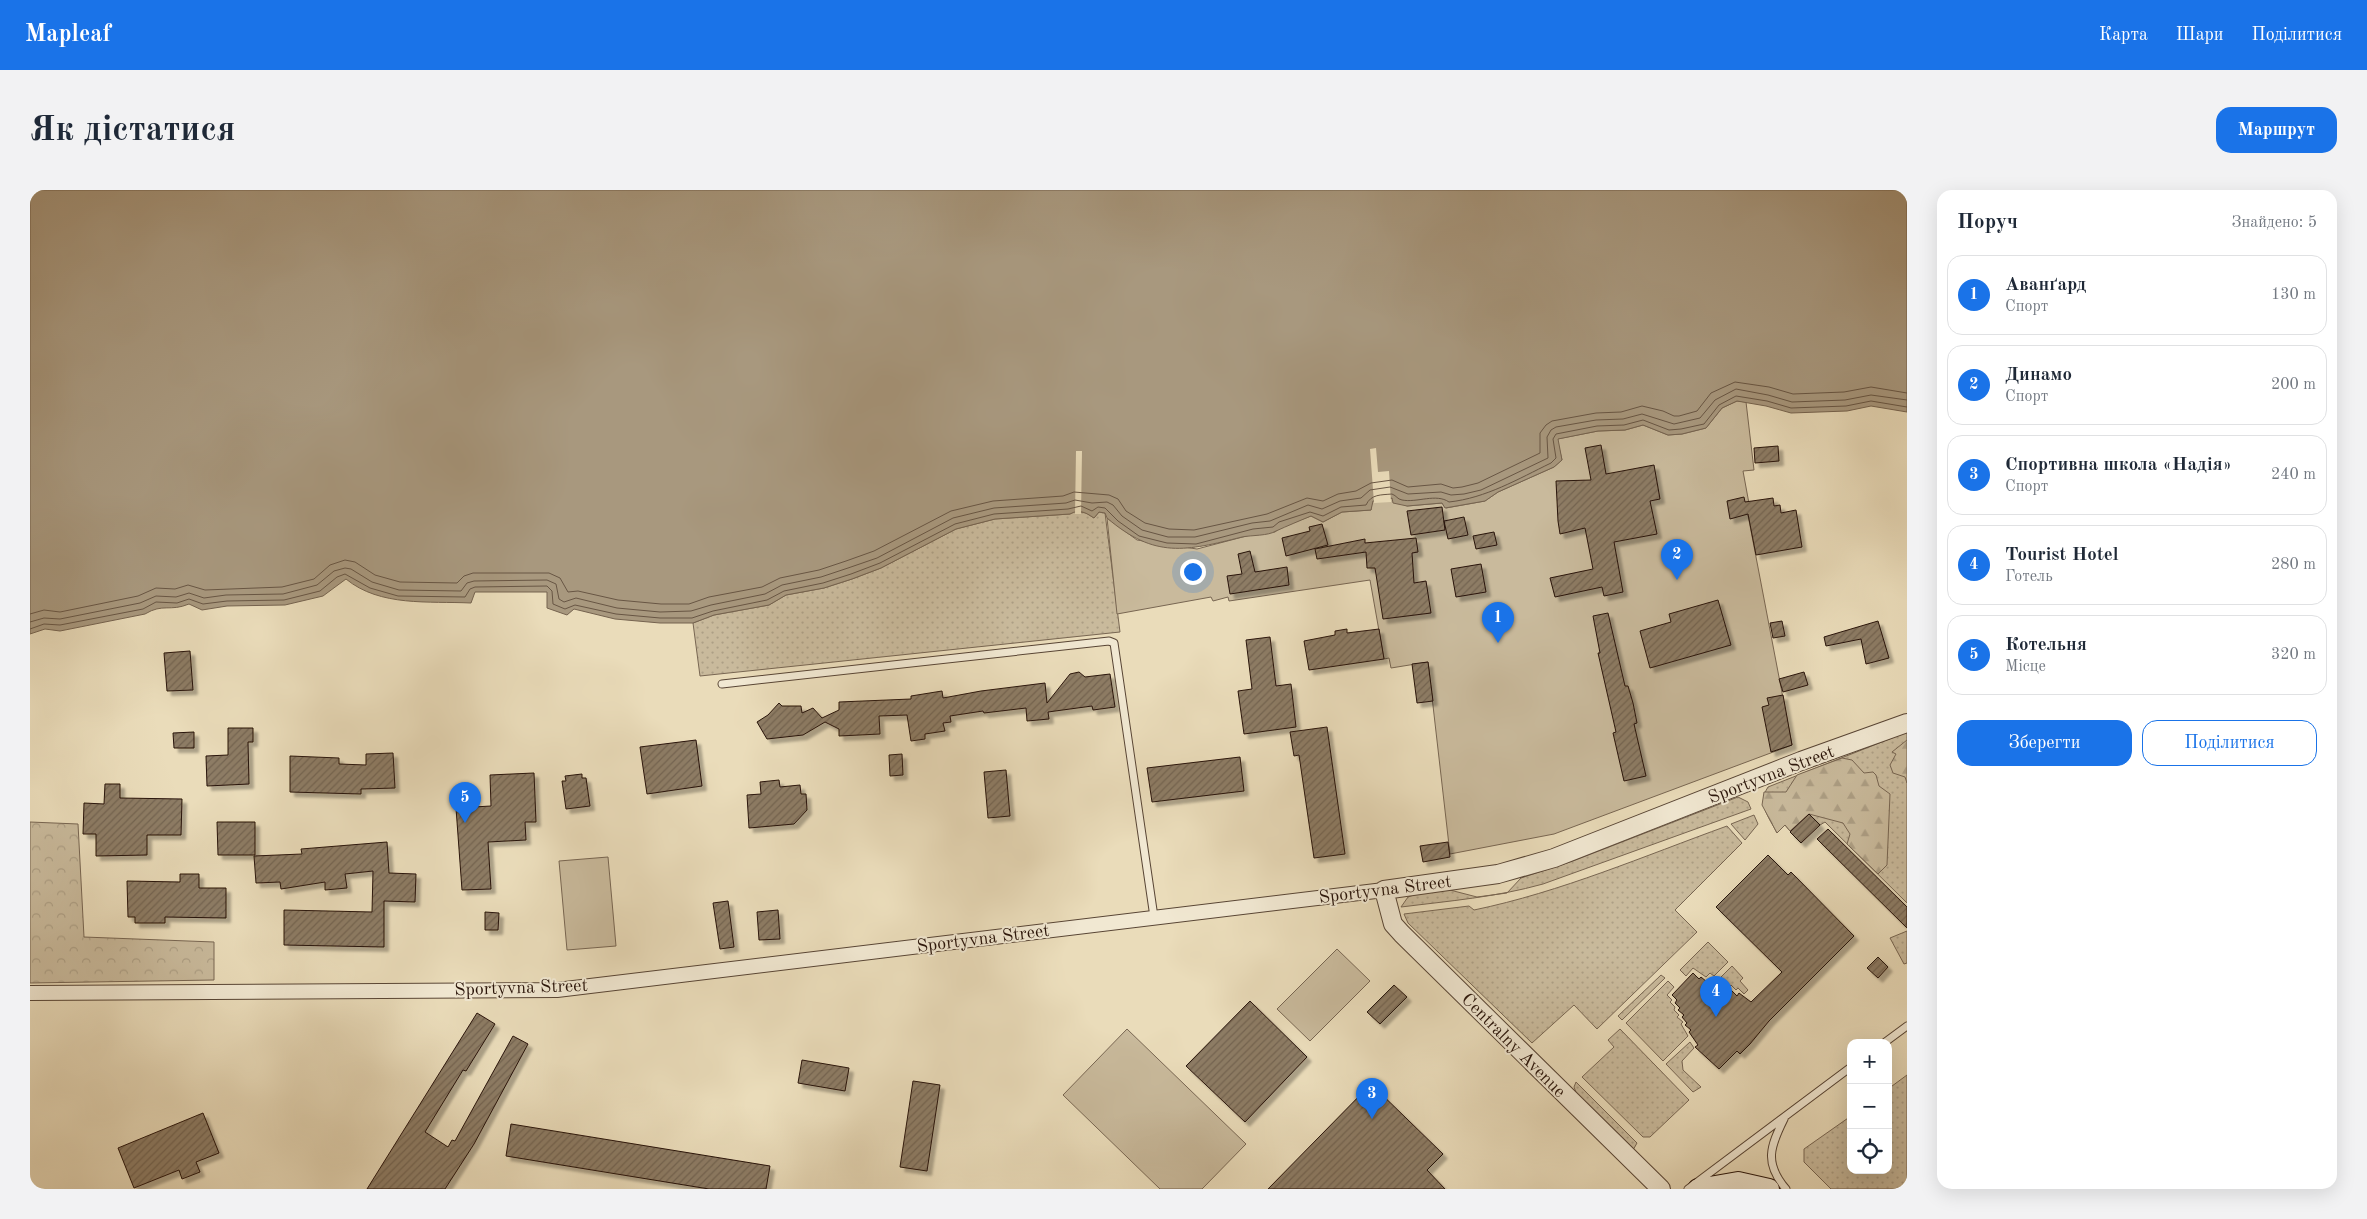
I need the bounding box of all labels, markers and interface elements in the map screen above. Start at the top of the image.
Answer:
text: Mapleaf [25,23,111,47]
text: Карта [2099,26,2148,44]
text: Шари [2176,26,2224,44]
text: Поділитися [2252,26,2342,44]
button: Маршрут [2216,107,2337,153]
text: Як дістатися [30,113,235,148]
text: Поруч [1957,212,2018,233]
text: Знайдено: 5 [2232,215,2317,231]
text: Аванґард [2005,276,2086,295]
text: 1 [1969,287,1979,303]
text: 130 m [2271,287,2316,303]
text: Спорт [2005,299,2048,315]
text: Динамо [2005,366,2072,385]
text: 2 [1969,377,1979,393]
text: 200 m [2271,377,2316,393]
text: Спорт [2005,389,2048,405]
text: Спортивна школа «Надія» [2005,456,2232,475]
text: 3 [1969,467,1979,483]
text: 240 m [2271,467,2316,483]
text: Спорт [2005,479,2048,495]
pin: 2 [1661,539,1693,580]
text: Tourist Hotel [2005,546,2119,565]
text: 4 [1969,557,1979,573]
text: 280 m [2271,557,2316,573]
your location [1180,559,1206,585]
text: Готель [2005,569,2053,585]
pin: 1 [1482,602,1514,643]
text: Котельня [2005,636,2087,655]
text: 5 [1969,647,1979,663]
text: 320 m [2271,647,2316,663]
text: Місце [2005,659,2046,675]
button: Зберегти [1957,720,2132,766]
button: Поділитися [2142,720,2317,766]
street label: Sportyvna Street [1706,743,1837,807]
pin: 5 [449,782,481,823]
street label: Sportyvna Street [1318,873,1452,907]
street label: Sportyvna Street [916,922,1050,956]
pin: 4 [1700,976,1732,1017]
street label: Sportyvna Street [454,977,588,999]
street label: Centralny Avenue [1458,990,1569,1101]
map controls [1847,1039,1892,1174]
button: + [1847,1039,1892,1084]
pin: 3 [1356,1078,1388,1119]
button: − [1847,1084,1892,1129]
button: locate [1847,1129,1892,1174]

